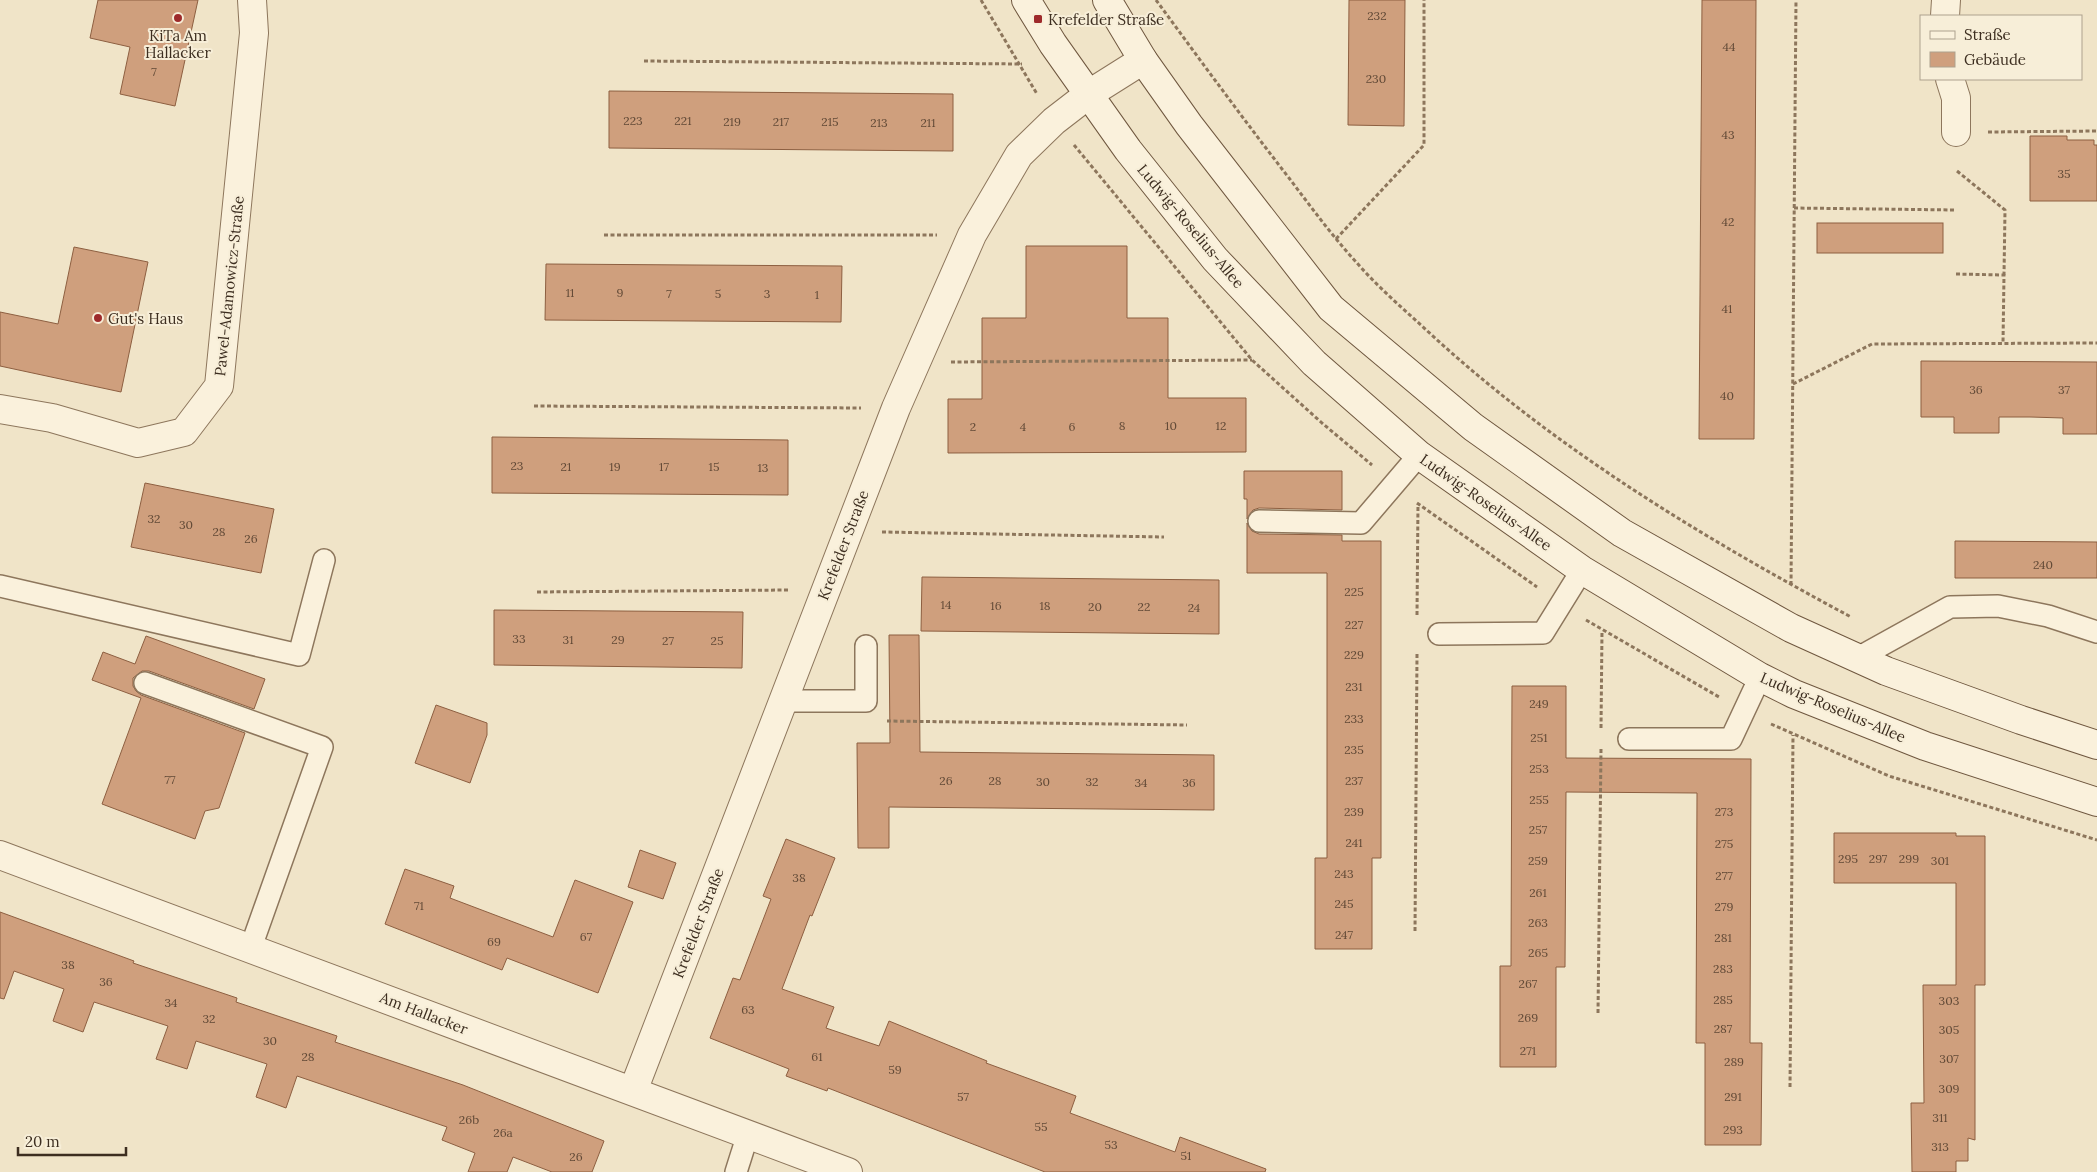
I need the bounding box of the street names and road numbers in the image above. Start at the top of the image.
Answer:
street label: Ludwig-Roselius-Allee [1133,160,1249,292]
street label: Pawel-Adamowicz-Straße [210,195,248,377]
street label: Ludwig-Roselius-Allee [1417,449,1555,555]
street label: Krefelder Straße [813,487,873,603]
street label: Ludwig-Roselius-Allee [1757,668,1909,746]
street label: Krefelder Straße [668,865,728,981]
street label: Am Hallacker [376,987,471,1039]

